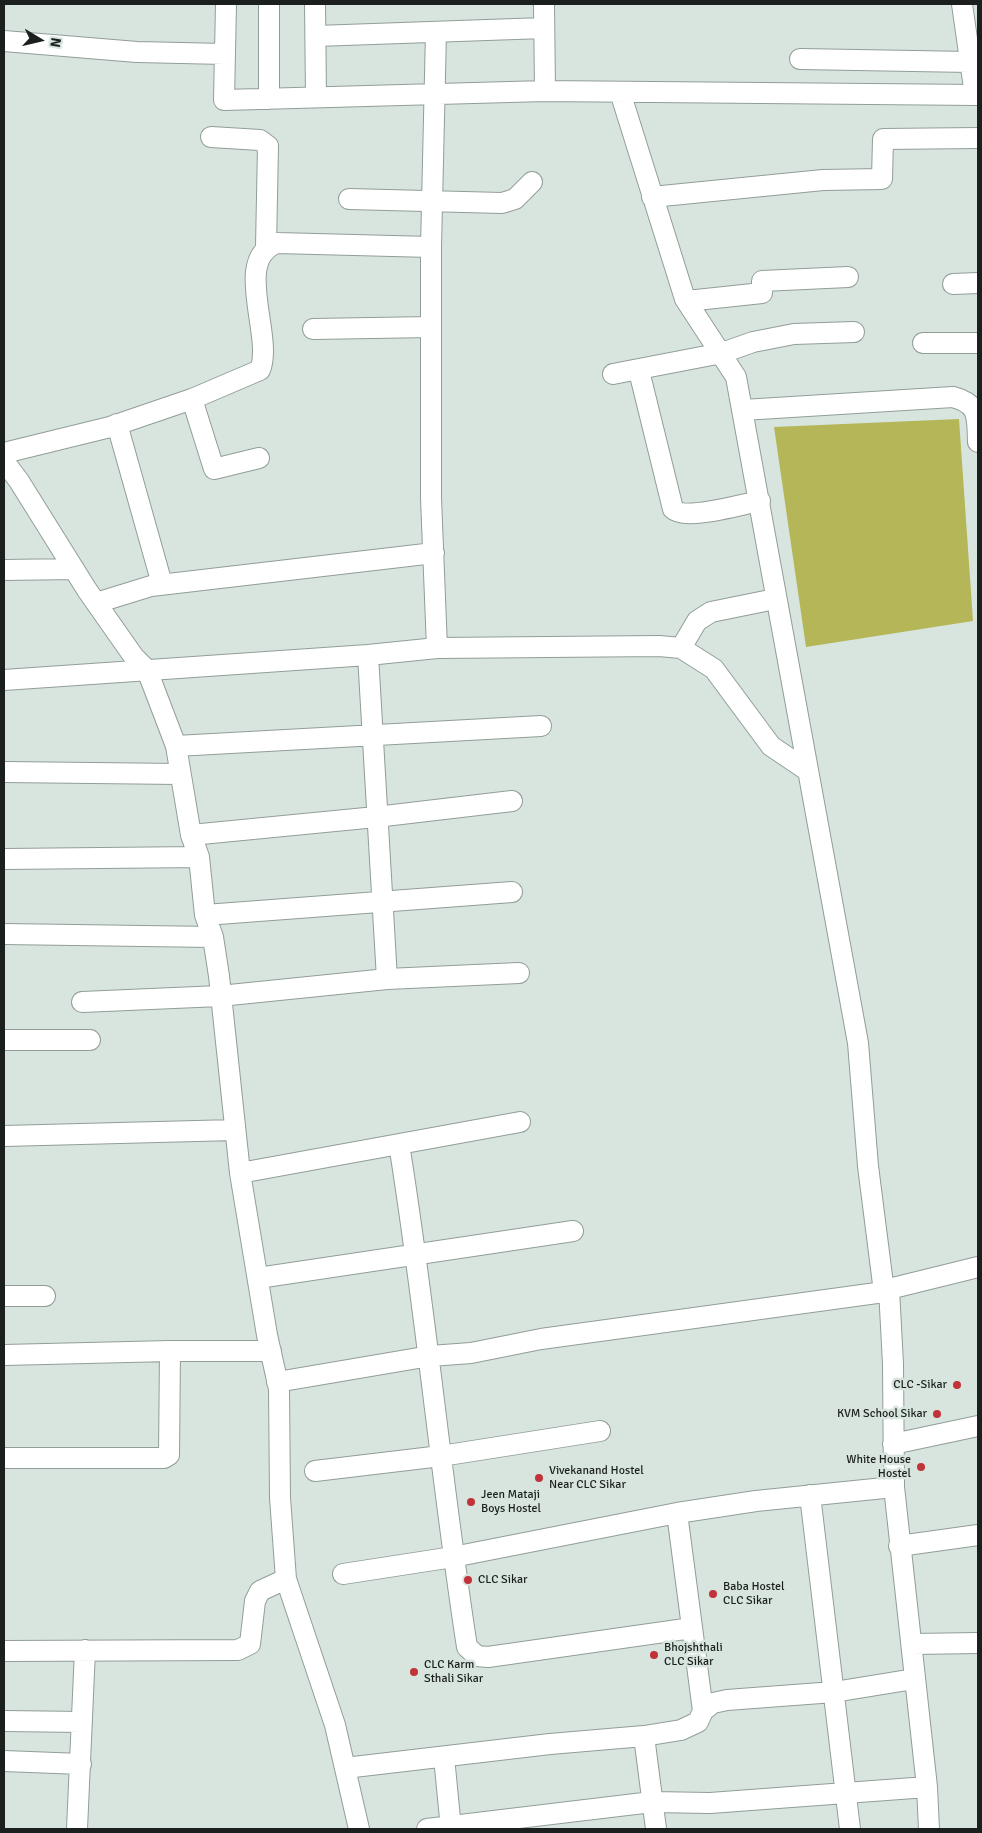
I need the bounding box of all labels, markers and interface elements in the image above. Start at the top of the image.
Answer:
north arrow [15,15,65,65]
text: N [46,36,64,49]
place label: CLC -Sikar [893,1378,947,1392]
marker: CLC -Sikar [951,1379,963,1391]
place label: KVM School Sikar [837,1407,927,1421]
marker: KVM School Sikar [931,1408,943,1420]
place label: White House Hostel [846,1453,911,1481]
marker: White House Hostel [915,1461,927,1473]
place label: Vivekanand Hostel Near CLC Sikar [549,1464,644,1492]
marker: Vivekanand Hostel Near CLC Sikar [533,1472,545,1484]
place label: Jeen Mataji Boys Hostel [481,1488,541,1516]
marker: Jeen Mataji Boys Hostel [465,1496,477,1508]
place label: CLC Sikar [478,1573,527,1587]
marker: CLC Sikar [462,1574,474,1586]
place label: Baba Hostel CLC Sikar [723,1580,785,1608]
marker: Baba Hostel CLC Sikar [707,1588,719,1600]
place label: Bhojshthali CLC Sikar [664,1641,723,1669]
marker: Bhojshthali CLC Sikar [648,1649,660,1661]
place label: CLC Karm Sthali Sikar [424,1658,483,1686]
marker: CLC Karm Sthali Sikar [408,1666,420,1678]

